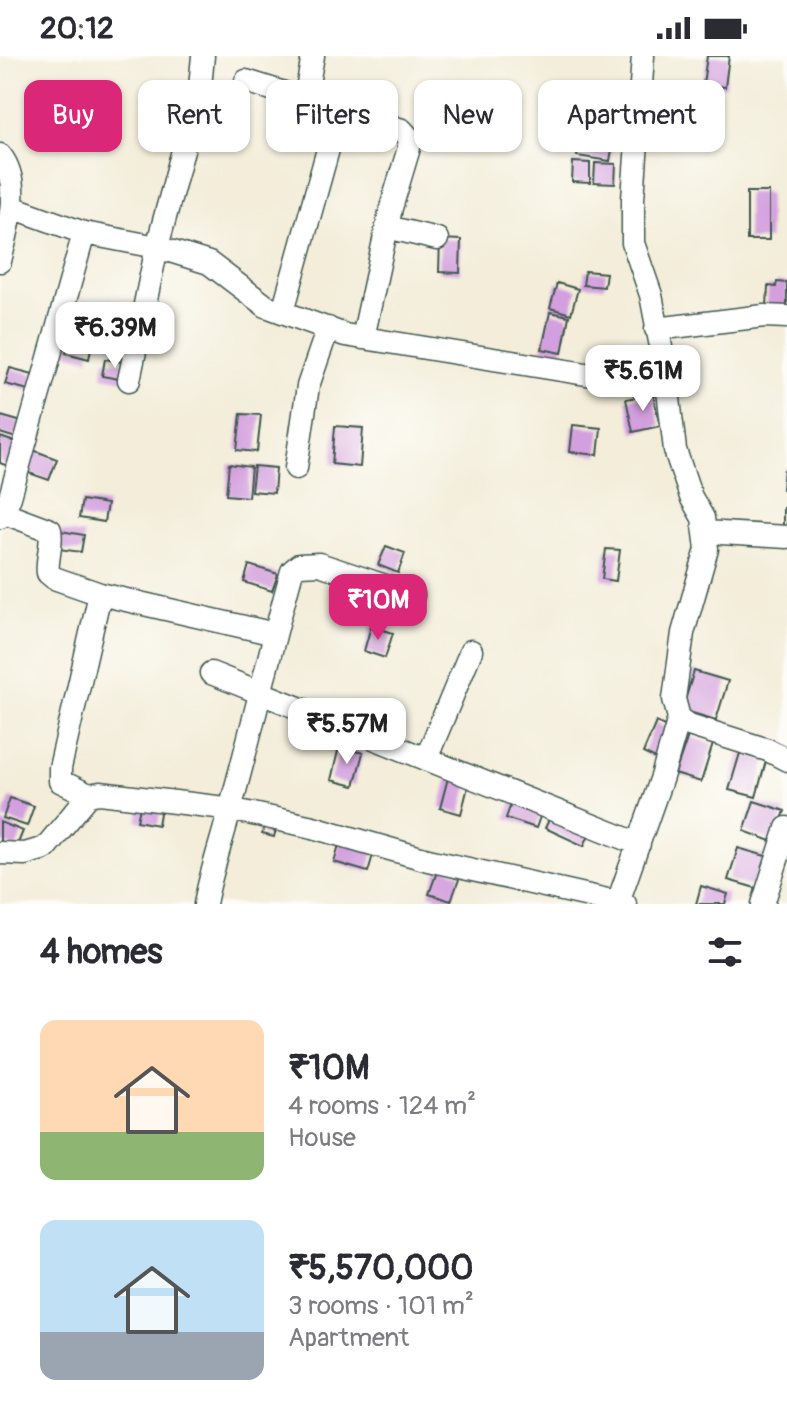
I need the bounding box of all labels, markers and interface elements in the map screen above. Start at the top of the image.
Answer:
text: 20:12 [40,10,114,47]
chip: Buy [24,80,122,152]
chip: Rent [138,80,250,152]
chip: Filters [266,80,398,152]
chip: New [414,80,522,152]
chip: Apartment [538,80,725,152]
pin: ₹6.39M [50,302,180,370]
text: ₹6.39M [73,312,157,344]
pin: ₹5.61M [578,345,708,413]
text: ₹5.61M [603,355,683,387]
pin: ₹10M [331,574,425,642]
text: ₹10M [347,584,409,616]
pin: ₹5.57M [282,698,412,766]
text: ₹5.57M [306,708,388,740]
icon: filters [703,930,747,974]
text: 4 homes [40,931,162,974]
text: ₹10M [288,1047,369,1090]
icon: home [104,1052,200,1148]
text: 4 rooms · 124 m² [288,1090,476,1122]
text: House [288,1122,356,1154]
text: ₹5,570,000 [288,1247,473,1290]
icon: home [104,1252,200,1348]
text: 3 rooms · 101 m² [288,1290,474,1322]
text: Apartment [288,1322,409,1354]

